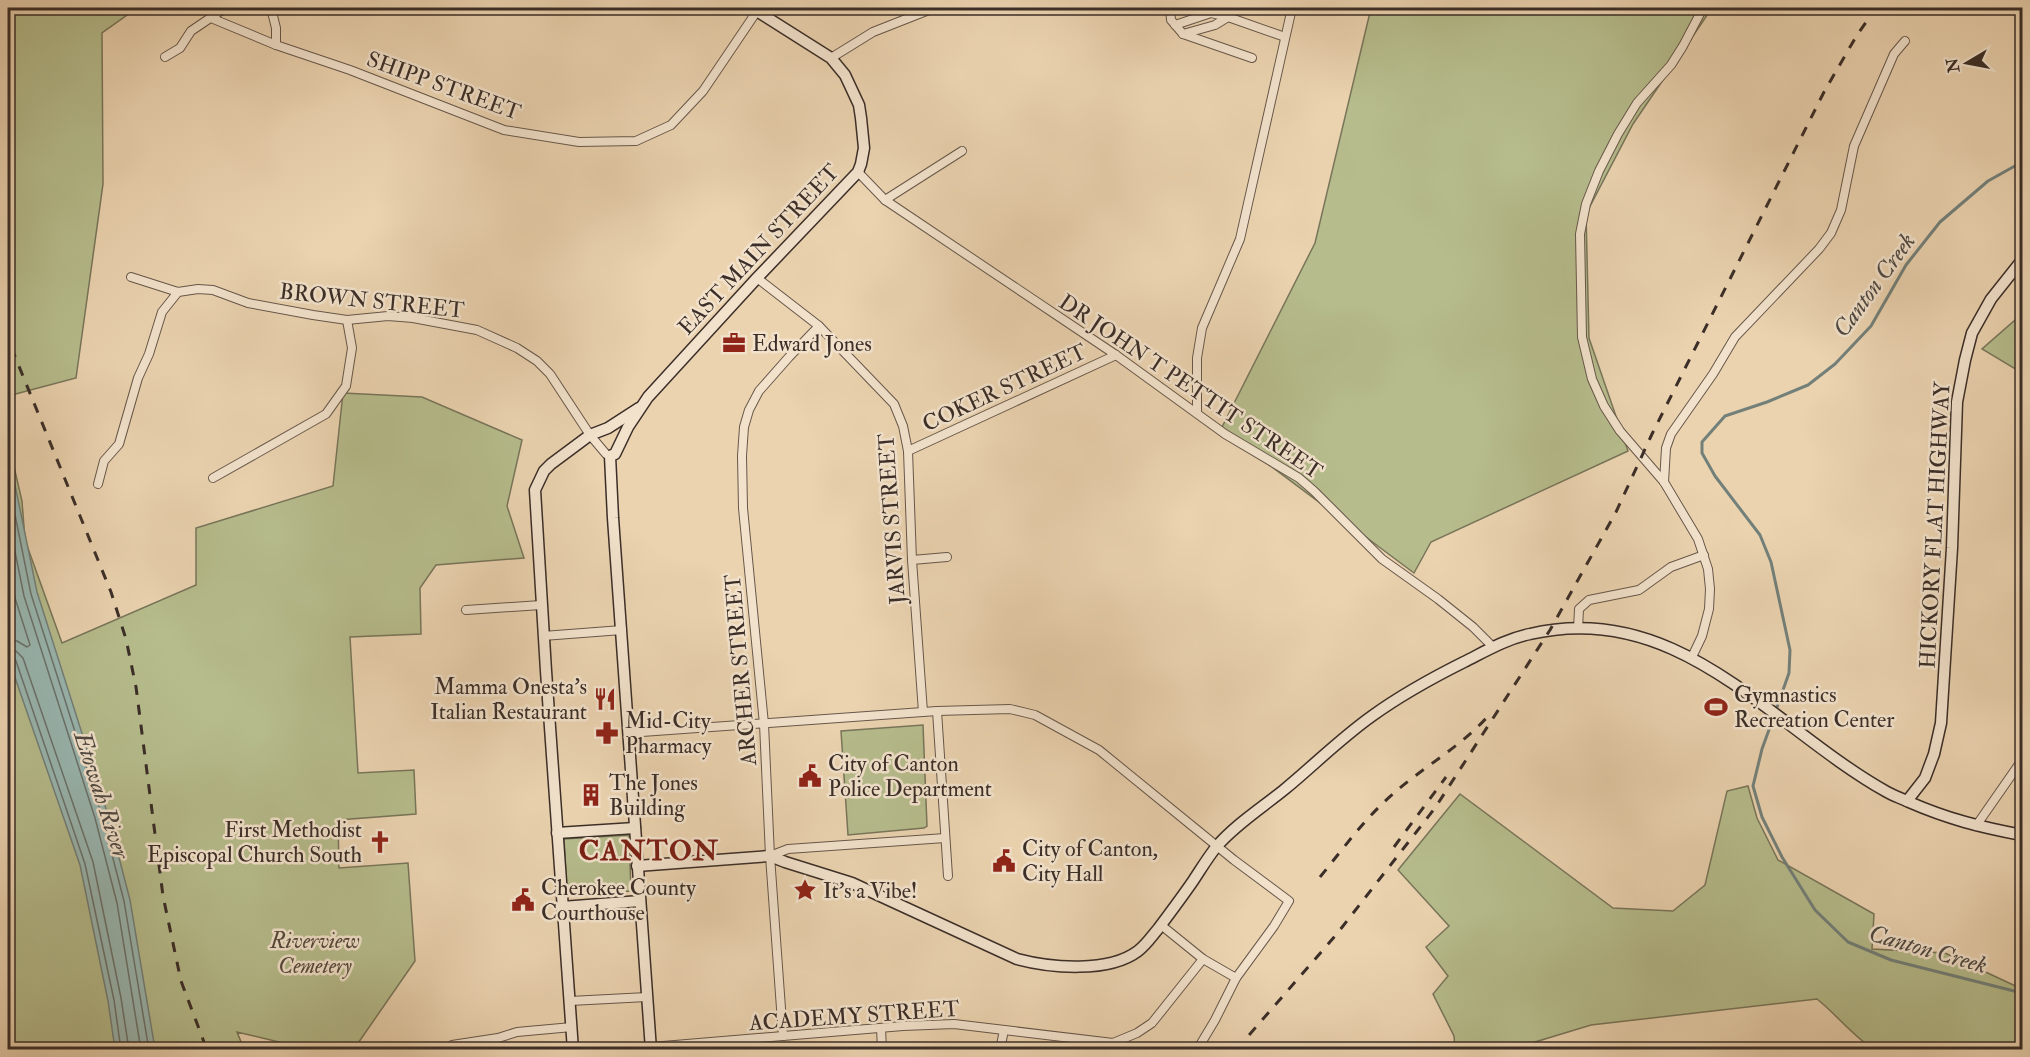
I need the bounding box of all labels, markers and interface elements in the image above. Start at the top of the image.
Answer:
north arrow [1937,33,1997,93]
street label: SHIPP STREET [363,45,525,127]
text: N [1942,56,1964,75]
street label: EAST MAIN STREET [672,158,846,341]
water label: Canton Creek [1826,227,1923,344]
street label: BROWN STREET [278,277,466,325]
street label: DR JOHN T PETTIT STREET [1053,288,1328,486]
office icon: Edward Jones [721,330,747,356]
place label: Edward Jones [752,330,872,358]
street label: COKER STREET [918,337,1092,438]
street label: HICKORY FLAT HIGHWAY [1913,380,1957,669]
street label: JARVIS STREET [872,432,912,606]
street label: ARCHER STREET [719,572,763,768]
place label: Mamma Onesta's Italian Restaurant [430,673,587,726]
place label: Gymnastics Recreation Center [1734,681,1895,734]
restaurant icon: Mamma Onesta's Italian Restaurant [592,686,618,712]
sports icon: Gymnastics Recreation Center [1703,694,1729,720]
place label: Mid-City Pharmacy [625,707,712,760]
pharmacy icon: Mid-City Pharmacy [594,720,620,746]
water label: Etowah River [66,726,137,864]
place label: City of Canton Police Department [828,750,992,804]
public building icon: City of Canton Police Department [797,763,823,789]
place label: The Jones Building [609,769,698,822]
building icon: The Jones Building [578,782,604,808]
place label: First Methodist Episcopal Church South [147,816,362,870]
church icon: First Methodist Episcopal Church South [367,829,393,855]
district label: CANTON [579,834,719,869]
place label: City of Canton, City Hall [1022,835,1158,888]
public building icon: City of Canton, City Hall [991,848,1017,874]
place label: Cherokee County Courthouse [541,874,696,927]
place icon: It's a Vibe! [792,877,818,903]
place label: It's a Vibe! [823,877,917,905]
public building icon: Cherokee County Courthouse [510,887,536,913]
water label: Canton Creek [1865,918,1991,981]
park label: Riverview Cemetery [269,927,360,980]
street label: ACADEMY STREET [747,995,961,1037]

